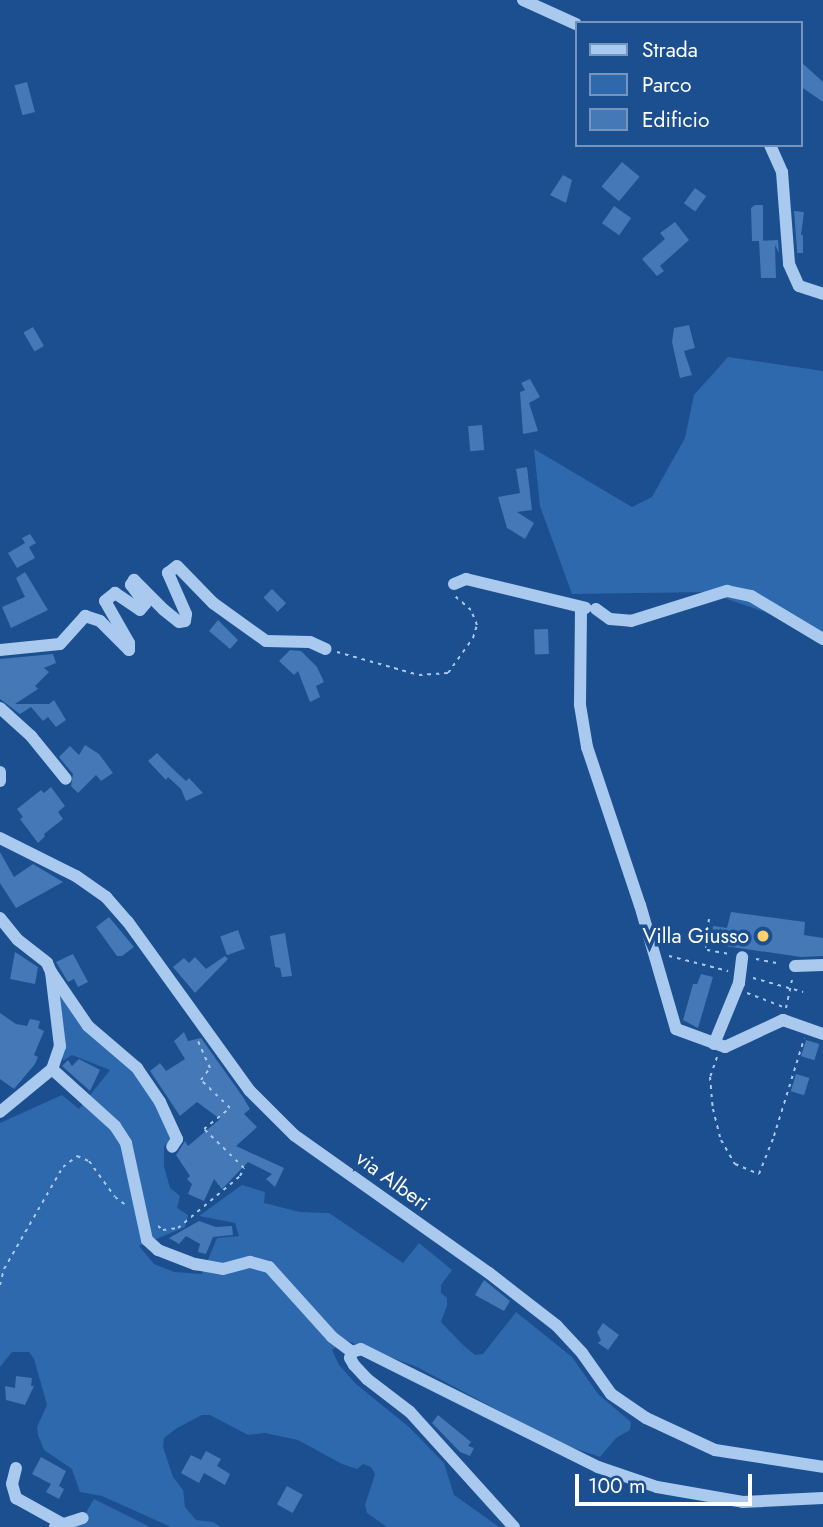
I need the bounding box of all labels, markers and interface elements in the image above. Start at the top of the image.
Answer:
legend [574,21,802,147]
text: Strada [642,35,698,65]
text: Parco [642,70,691,100]
text: Edificio [642,105,709,135]
place label: Villa Giusso [642,923,749,949]
marker: Villa Giusso [755,928,771,944]
street label: via Alberi [351,1146,435,1216]
scale bar [578,1460,755,1504]
text: 100 m [588,1471,645,1501]

